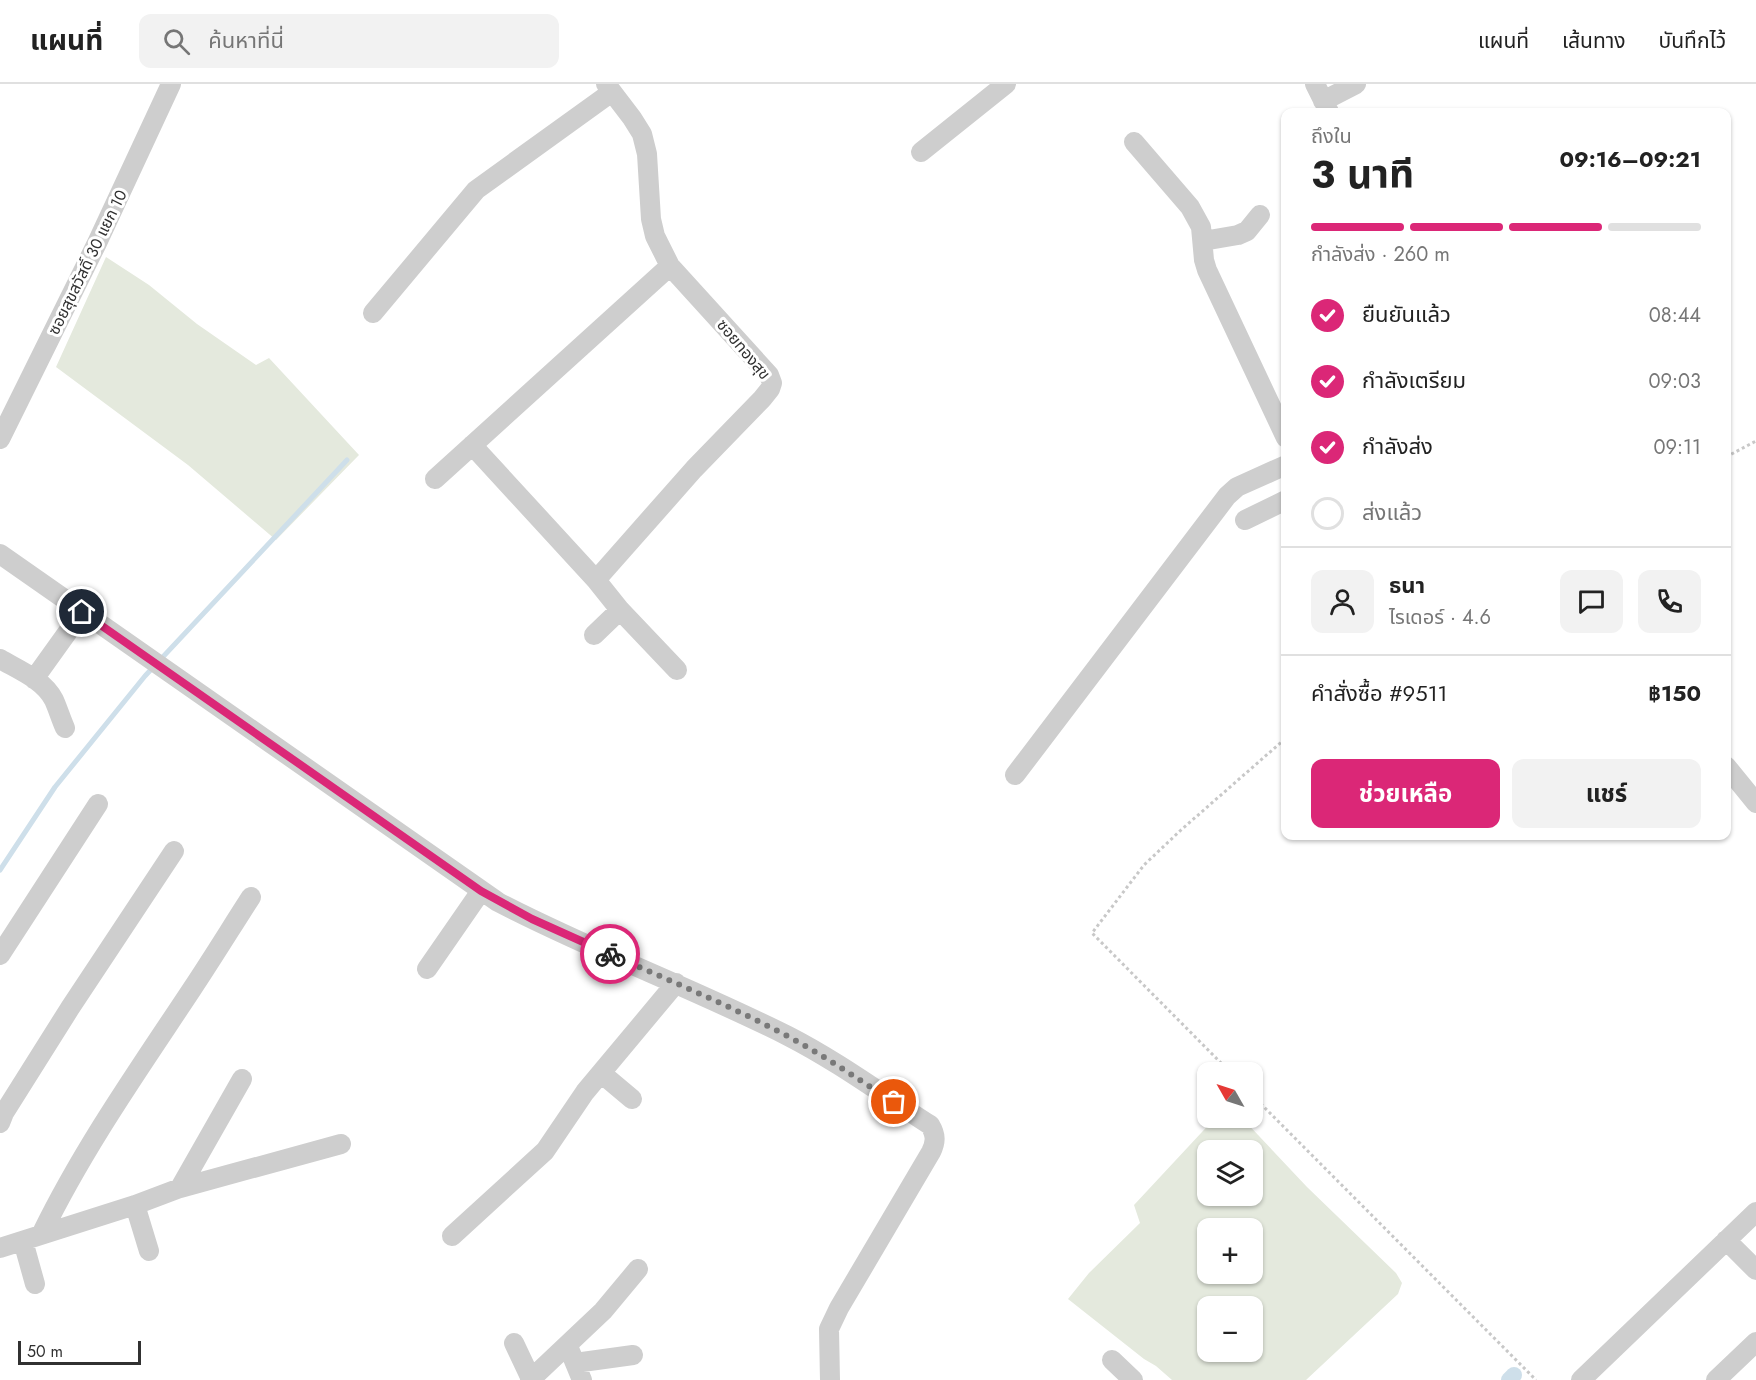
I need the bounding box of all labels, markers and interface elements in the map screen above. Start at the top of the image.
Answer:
search box [139,14,559,68]
text: แผนที่ [30,20,103,61]
text: ค้นหาที่นี่ [208,24,284,56]
icon: search [160,25,193,58]
text: แผนที่ [1478,26,1529,56]
text: เส้นทาง [1562,26,1626,56]
text: บันทึกไว้ [1659,26,1726,56]
text: ถึงใน [1311,122,1352,151]
text: 09:16–09:21 [1559,143,1701,175]
text: 3 นาที [1311,146,1414,203]
street label: ซอยสุขสวัสดิ์ 30 แยก 10 [42,186,133,339]
text: กำลังส่ง · 260 m [1311,240,1450,269]
text: ยืนยันแล้ว [1362,298,1451,330]
icon: check [1311,299,1344,332]
text: 08:44 [1649,301,1701,330]
street label: ซอยทองสุข [711,314,776,385]
text: กำลังเตรียม [1362,364,1466,396]
icon: check [1311,365,1344,398]
text: 09:03 [1649,367,1701,396]
text: กำลังส่ง [1362,430,1433,462]
icon: check [1311,431,1344,464]
text: 09:11 [1653,433,1701,462]
text: ส่งแล้ว [1362,496,1422,528]
text: ธนา [1389,569,1425,601]
button: person [1311,570,1374,633]
button: chat [1560,570,1623,633]
button: phone [1638,570,1701,633]
pin [56,586,107,637]
icon: home [65,595,98,628]
text: ไรเดอร์ · 4.6 [1389,603,1491,632]
text: คำสั่งซื้อ #9511 [1311,677,1448,709]
text: ฿150 [1648,677,1701,709]
button: ช่วยเหลือ [1311,759,1500,828]
button: แชร์ [1512,759,1701,828]
courier [580,924,640,984]
icon: bike [594,938,627,971]
north arrow [1197,1062,1263,1128]
map controls [1197,1062,1263,1362]
pin [868,1076,919,1127]
icon: bag [877,1085,910,1118]
button: layers [1197,1140,1263,1206]
button: + [1197,1218,1263,1284]
button: − [1197,1296,1263,1362]
scale bar [18,1338,141,1366]
text: 50 m [27,1340,63,1363]

